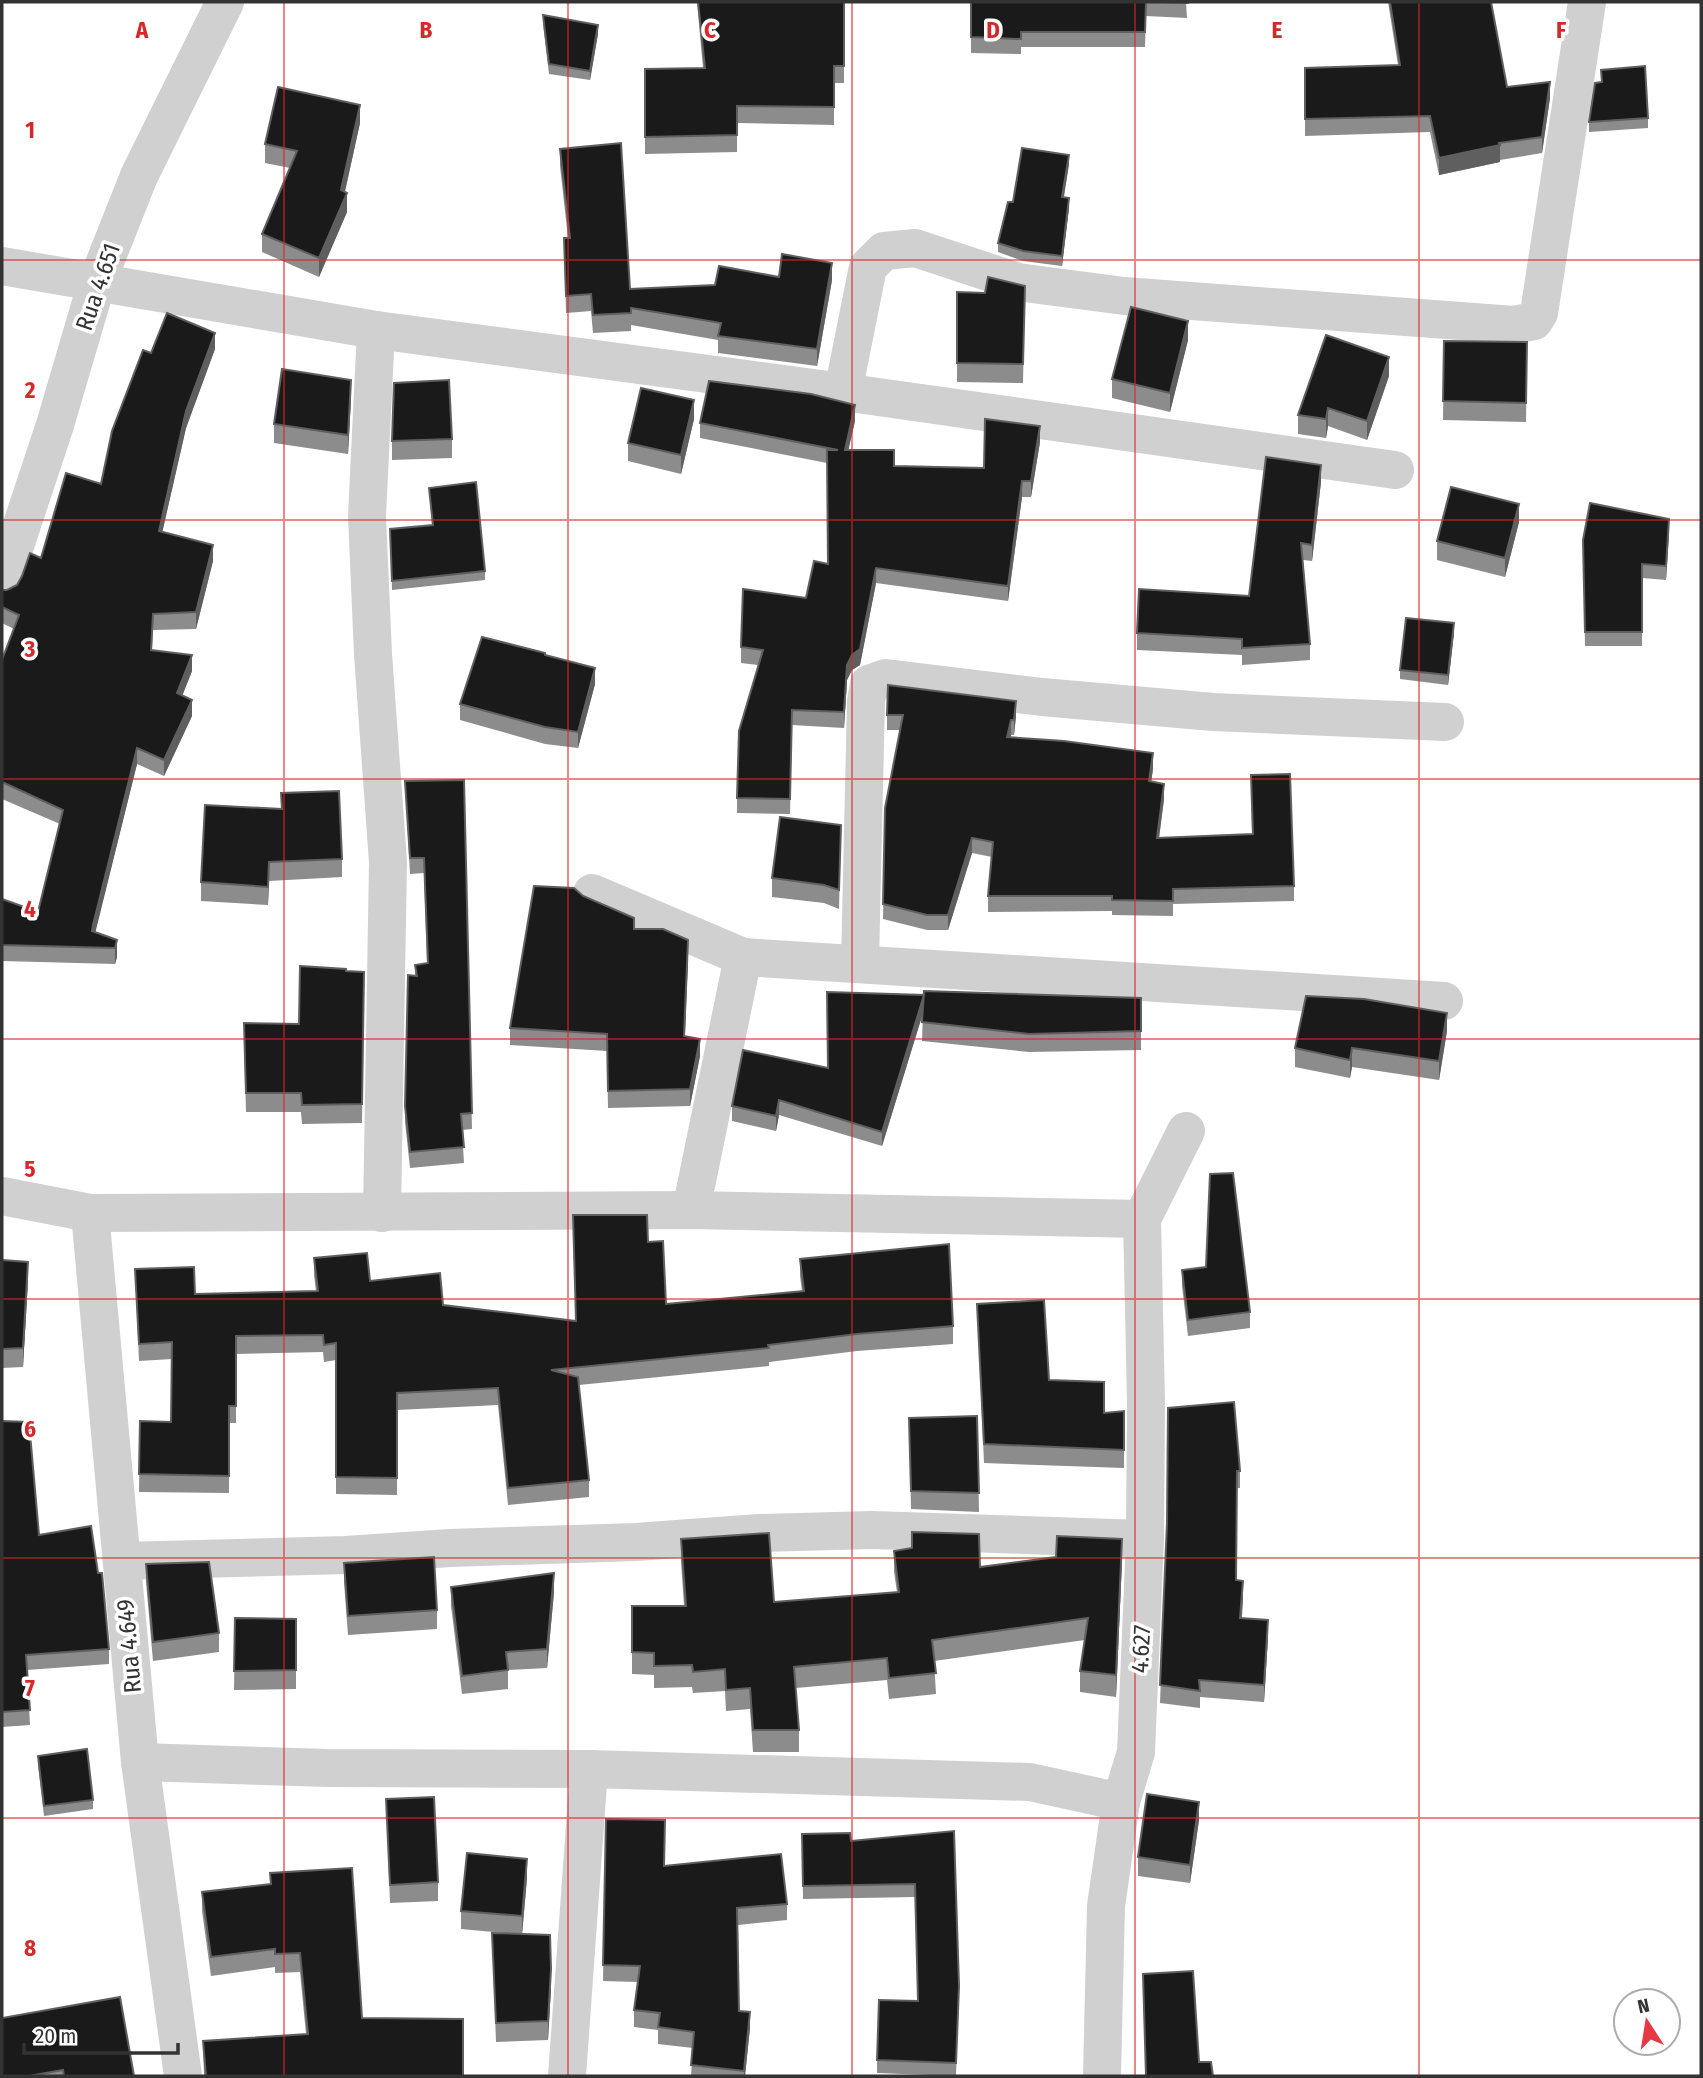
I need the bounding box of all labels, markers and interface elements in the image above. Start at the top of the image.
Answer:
text: A [135,16,149,44]
text: B [420,16,433,44]
text: C [704,16,716,44]
text: D [986,16,1000,44]
text: E [1272,16,1283,44]
text: F [1556,16,1566,44]
text: 1 [25,116,35,144]
street label: Rua 4.651 [70,240,126,334]
text: 2 [24,376,36,404]
text: 3 [24,635,36,663]
text: 4 [24,895,36,923]
text: 5 [24,1155,36,1183]
text: 6 [24,1415,36,1443]
street label: Rua 4.649 [111,1598,147,1694]
street label: 4.627 [1126,1624,1156,1674]
text: 7 [25,1674,35,1702]
text: 8 [24,1934,36,1962]
north arrow [1612,1987,1682,2057]
text: N [1636,1993,1652,2018]
scale bar [24,2011,178,2056]
text: 20 m [35,2023,76,2049]

